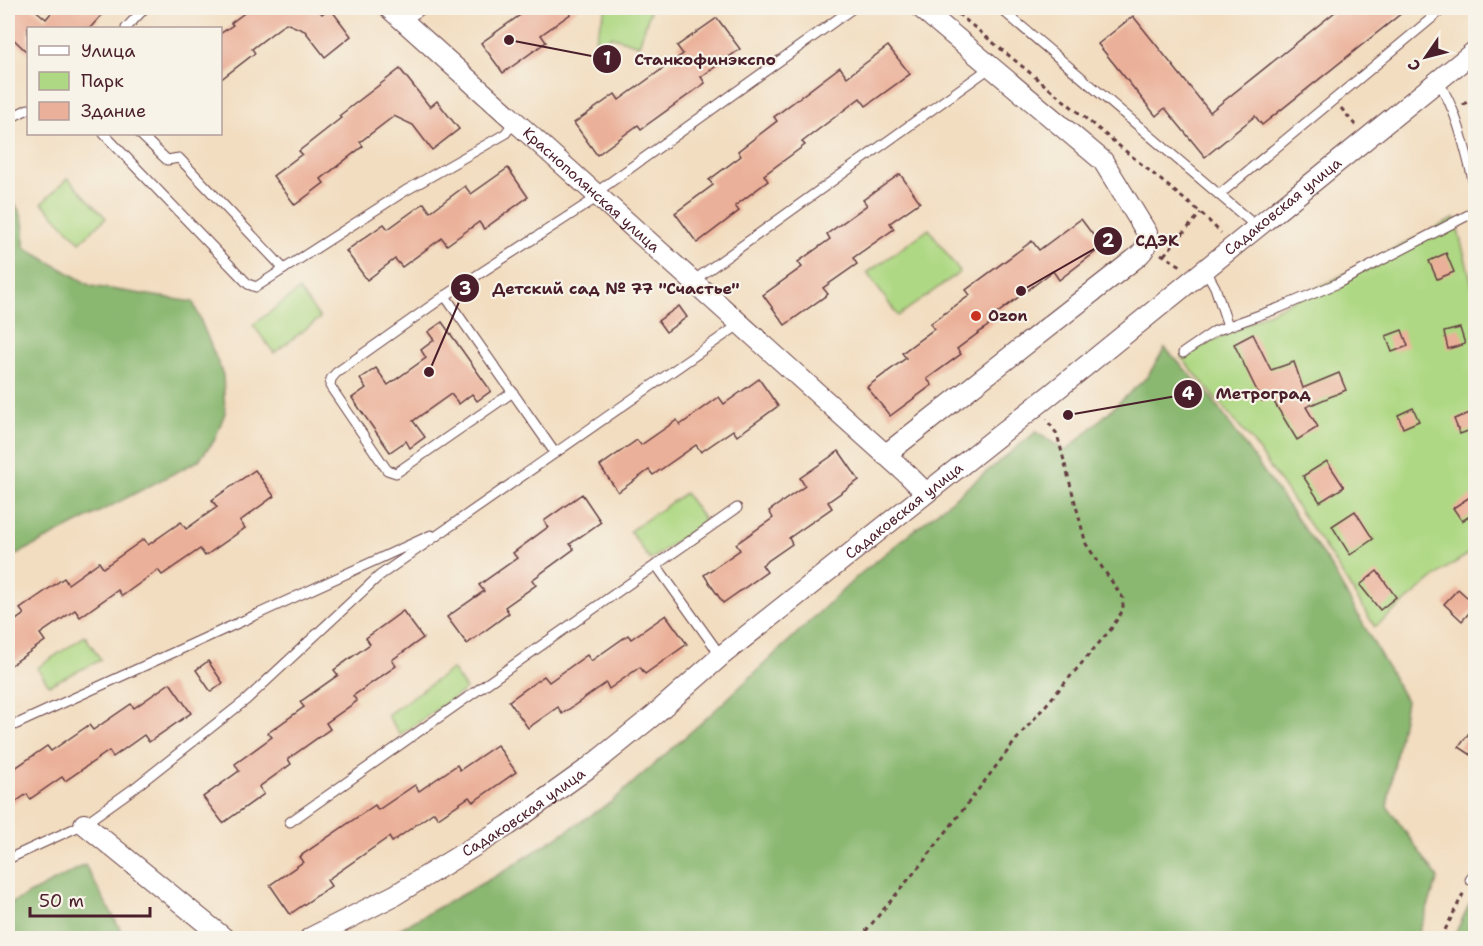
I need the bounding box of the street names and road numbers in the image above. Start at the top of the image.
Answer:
street label: Краснополянская улица [518,123,665,257]
street label: Садаковская улица [1220,153,1346,260]
street label: Садаковская улица [841,457,968,564]
street label: Садаковская улица [458,763,590,862]

